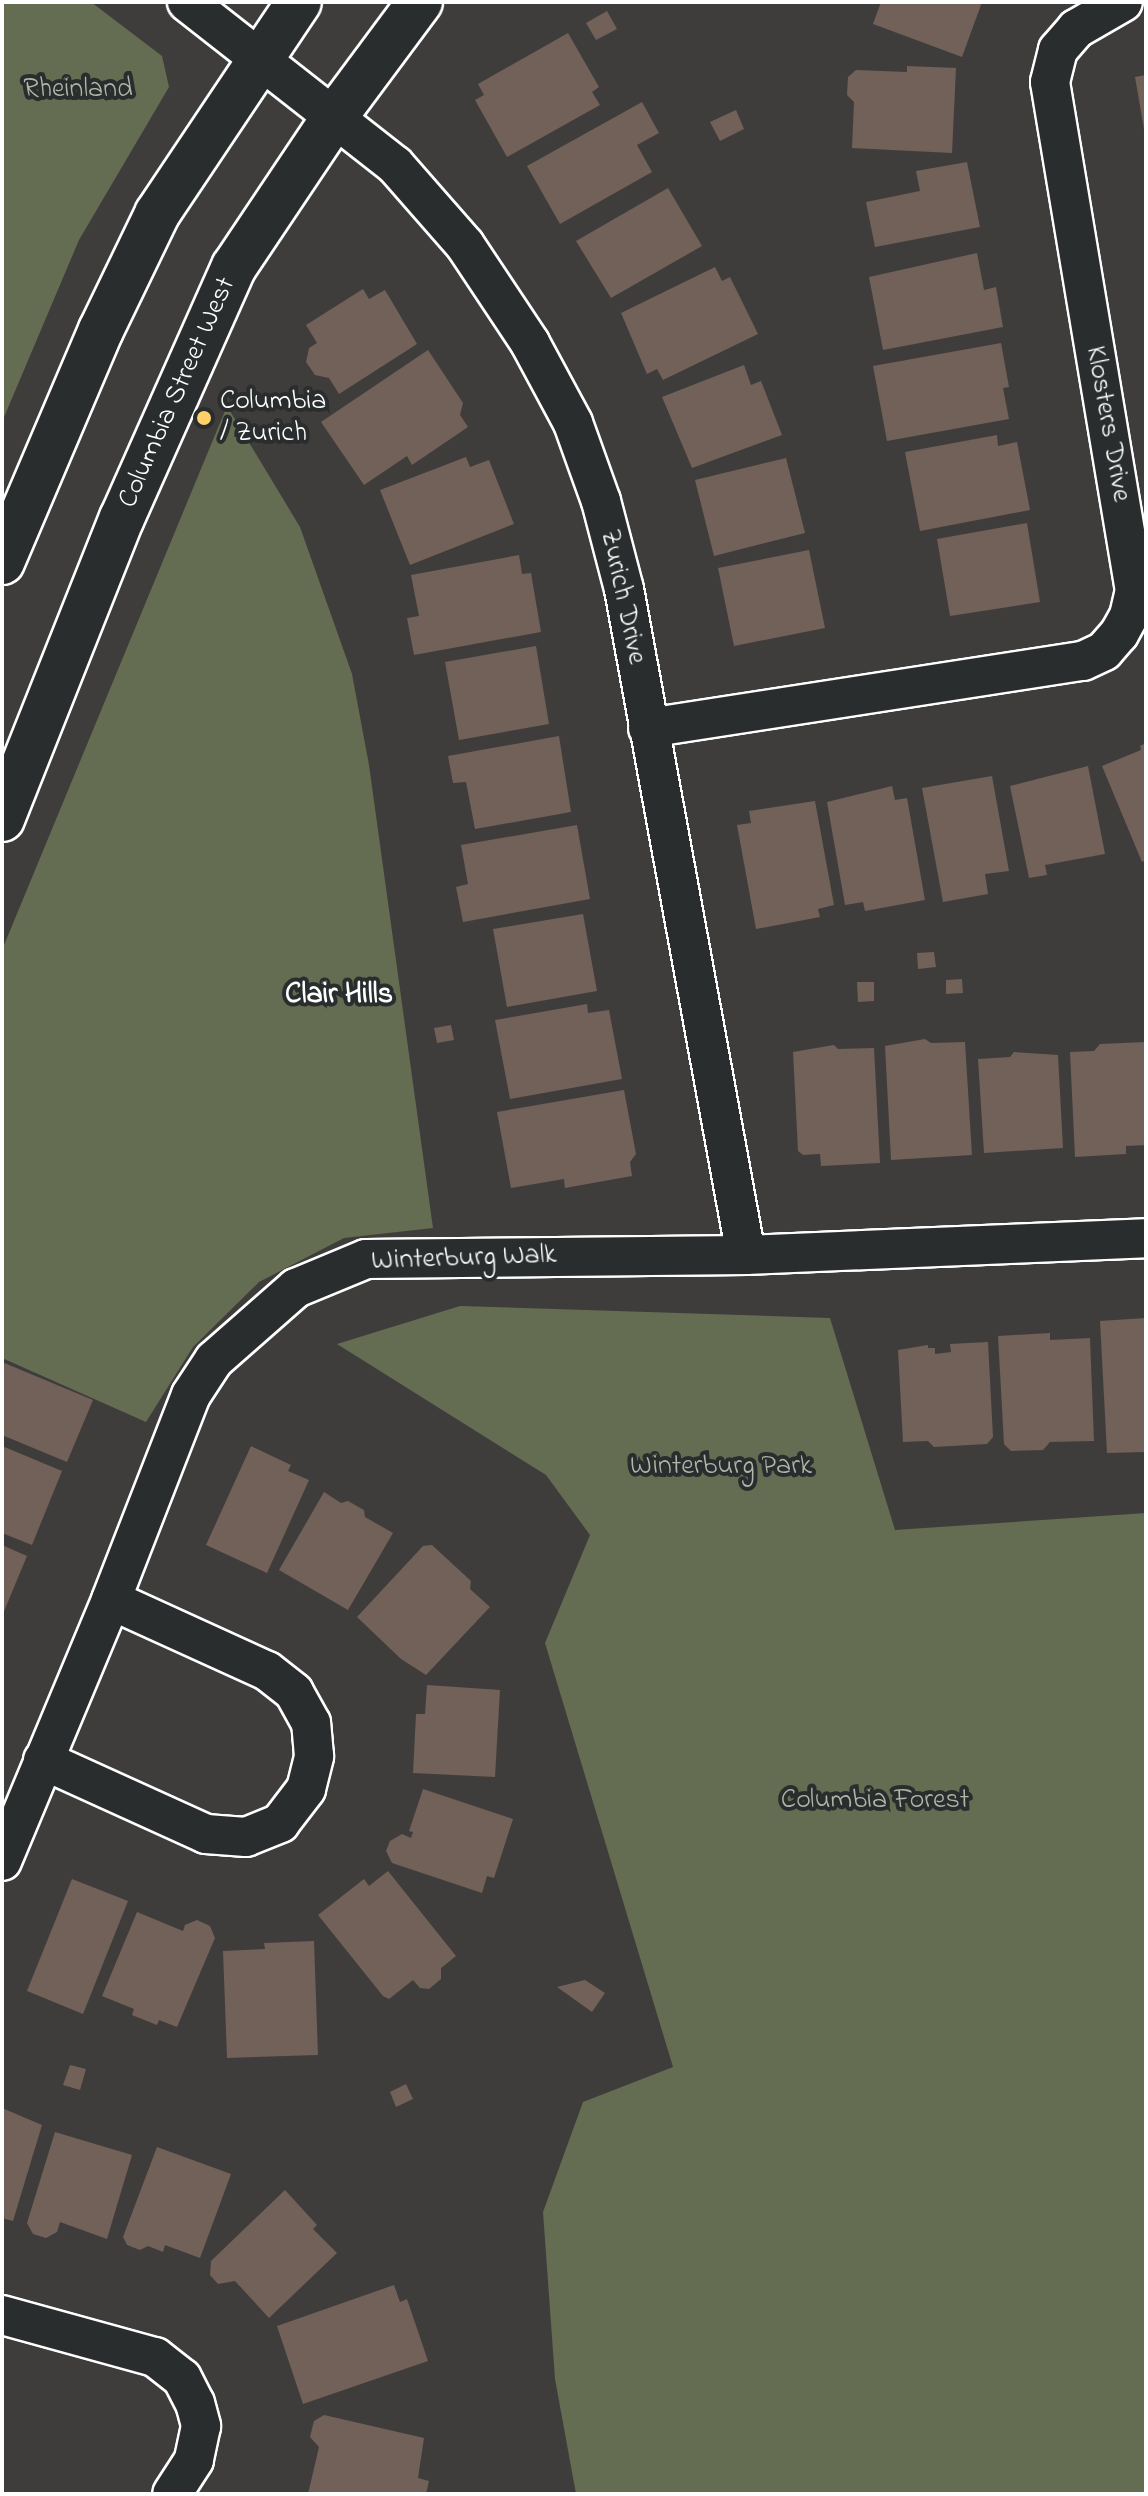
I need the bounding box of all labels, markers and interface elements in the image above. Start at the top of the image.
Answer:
park label: Rheinland [23,73,133,107]
street label: Columbia Street West [112,272,244,514]
street label: Klosters Drive [1077,344,1137,504]
place label: Columbia / Zurich [220,385,326,451]
marker: Columbia / Zurich [195,409,213,427]
street label: Zurich Drive [591,527,653,667]
district label: Clair Hills [285,977,393,1013]
street label: Winterburg Walk [371,1239,557,1279]
park label: Winterburg Park [630,1450,812,1484]
park label: Columbia Forest [781,1784,969,1818]

